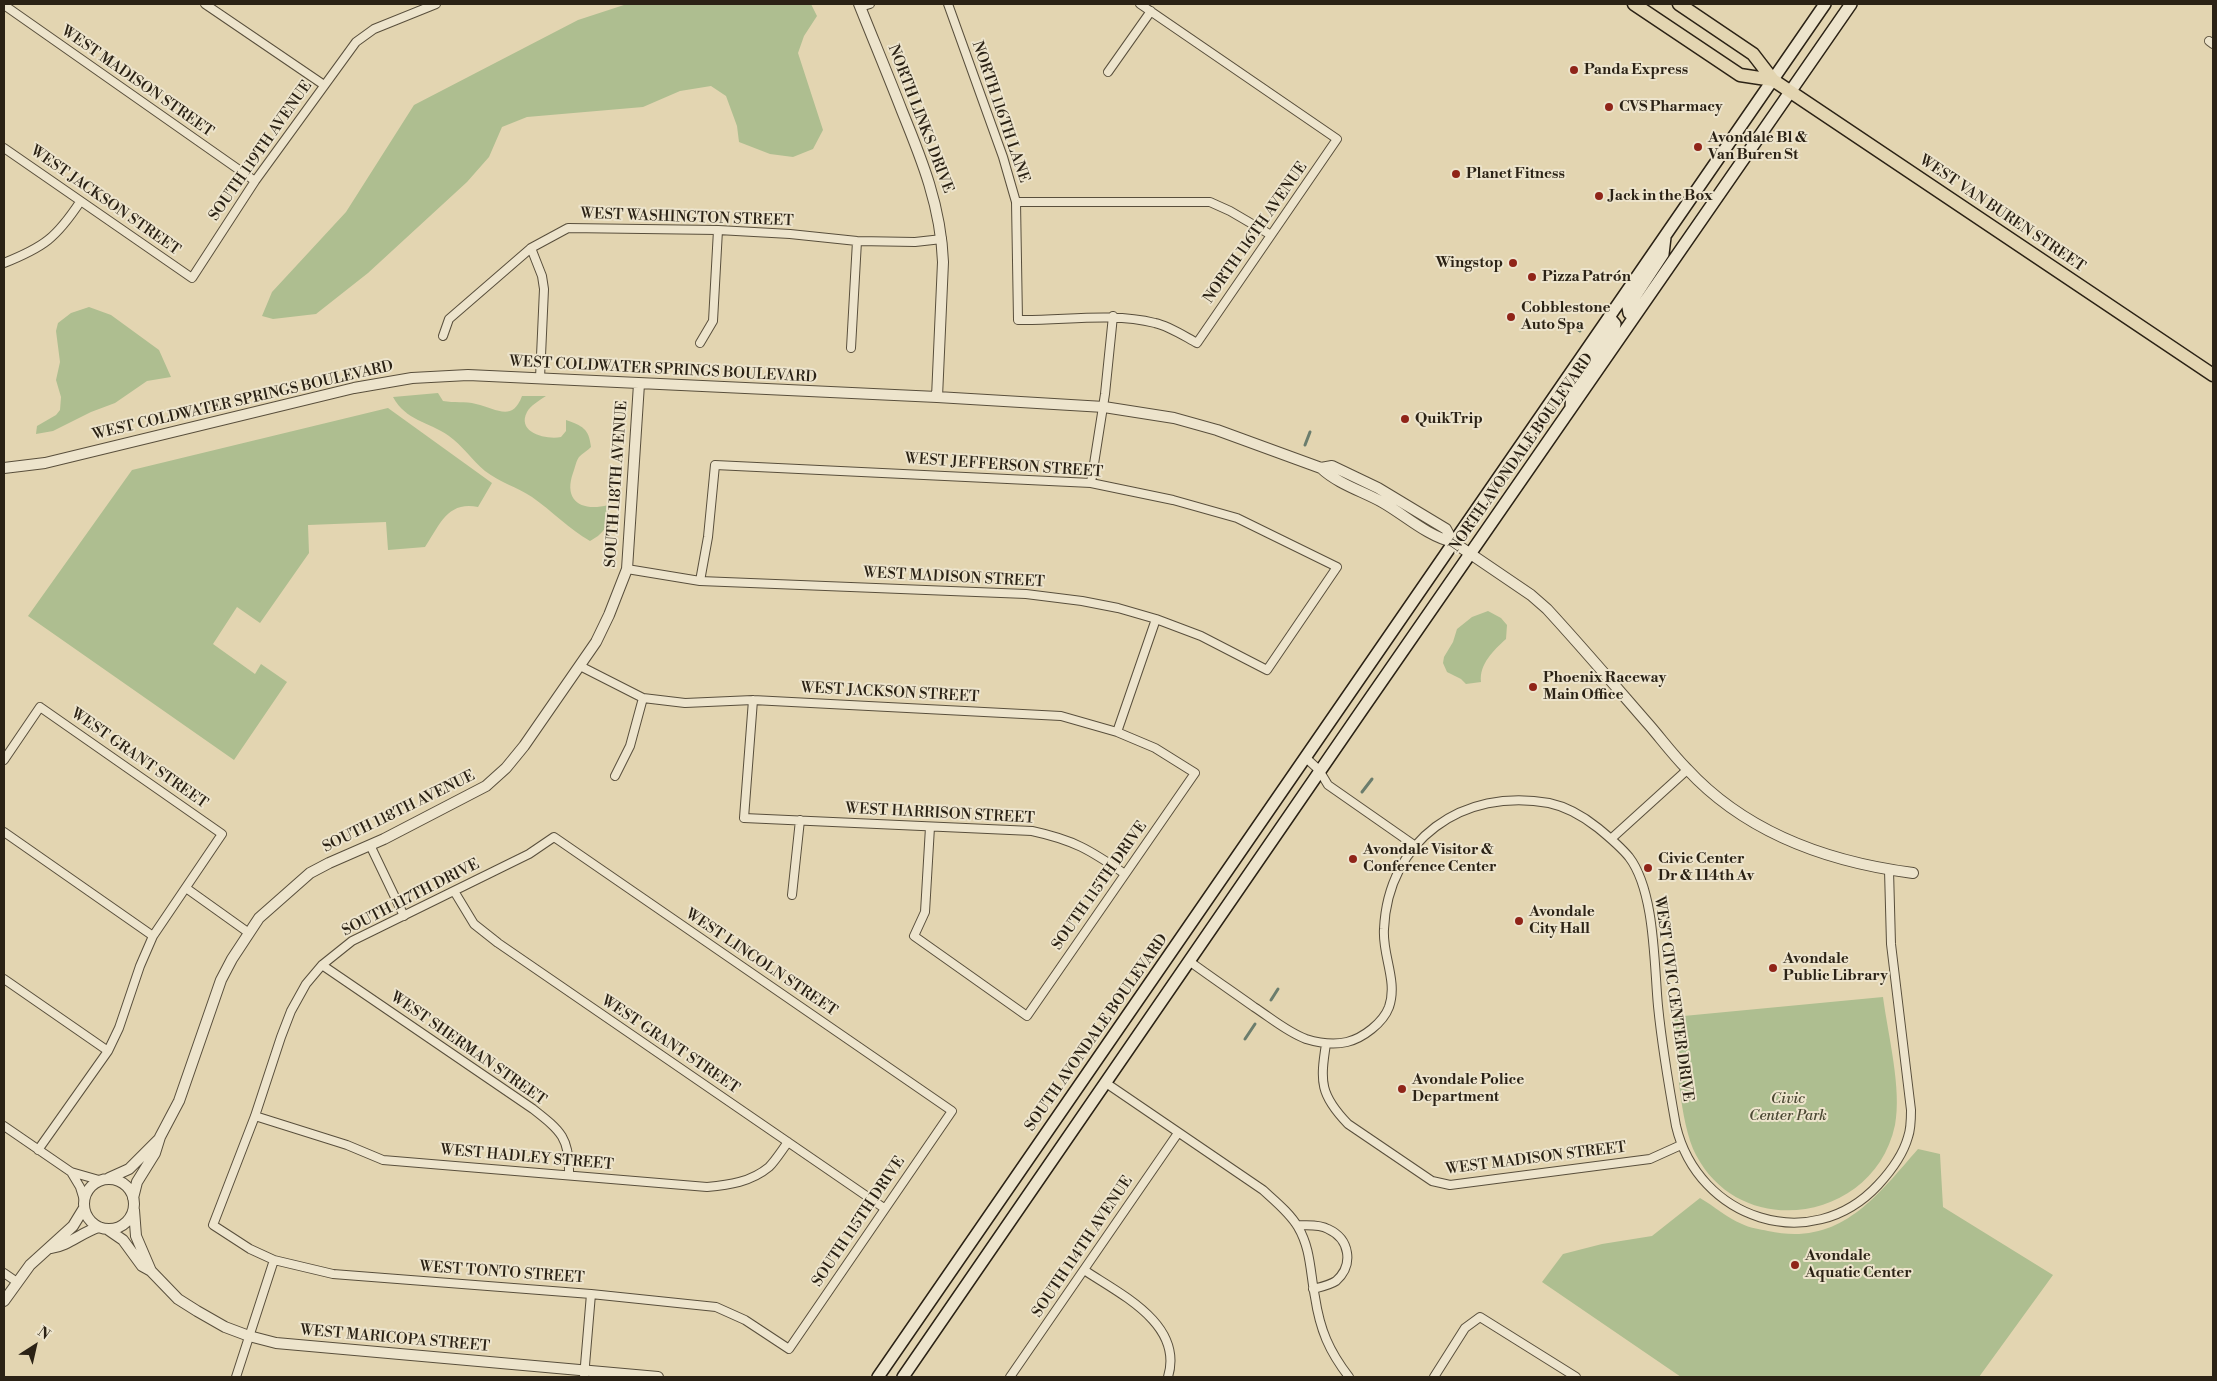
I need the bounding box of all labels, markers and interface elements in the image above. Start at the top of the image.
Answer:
street label: WEST MADISON STREET [57,22,217,142]
street label: NORTH 116TH LANE [967,39,1033,185]
street label: NORTH LINKS DRIVE [883,42,957,196]
place label: Panda Express [1584,61,1688,79]
marker: Panda Express [1568,64,1580,76]
street label: SOUTH 119TH AVENUE [206,77,316,225]
place label: CVS Pharmacy [1619,98,1723,116]
marker: CVS Pharmacy [1603,101,1615,113]
place label: Avondale Bl & Van Buren St [1708,129,1807,164]
marker: Avondale Bl & Van Buren St [1692,141,1704,153]
street label: WEST JACKSON STREET [27,142,183,260]
street label: WEST VAN BUREN STREET [1916,152,2088,276]
street label: NORTH 116TH AVENUE [1200,159,1312,307]
place label: Planet Fitness [1466,165,1565,183]
marker: Planet Fitness [1450,168,1462,180]
place label: Jack in the Box [1609,187,1713,205]
marker: Jack in the Box [1593,190,1605,202]
street label: WEST WASHINGTON STREET [580,205,794,231]
place label: Wingstop [1436,254,1503,272]
marker: Wingstop [1507,257,1519,269]
place label: Pizza Patrón [1542,268,1631,286]
marker: Pizza Patrón [1526,271,1538,283]
place label: Cobblestone Auto Spa [1521,299,1611,334]
marker: Cobblestone Auto Spa [1505,311,1517,323]
street label: NORTH AVONDALE BOULEVARD [1446,350,1598,556]
street label: WEST COLDWATER SPRINGS BOULEVARD [509,353,817,387]
street label: WEST COLDWATER SPRINGS BOULEVARD [91,358,395,444]
street label: SOUTH 118TH AVENUE [602,400,632,568]
place label: QuikTrip [1415,410,1483,428]
marker: QuikTrip [1399,413,1411,425]
street label: WEST JEFFERSON STREET [904,450,1104,482]
street label: WEST MADISON STREET [863,564,1045,592]
place label: Phoenix Raceway Main Office [1543,669,1666,704]
street label: WEST JACKSON STREET [800,679,980,707]
marker: Phoenix Raceway Main Office [1527,681,1539,693]
street label: WEST GRANT STREET [67,705,211,813]
street label: SOUTH 118TH AVENUE [320,767,478,857]
street label: WEST HARRISON STREET [845,800,1035,828]
street label: SOUTH 115TH DRIVE [1049,818,1151,954]
place label: Avondale Visitor & Conference Center [1363,841,1497,876]
place label: Civic Center Dr & 114th Av [1658,850,1754,885]
marker: Avondale Visitor & Conference Center [1347,853,1359,865]
street label: SOUTH 117TH DRIVE [339,856,483,940]
marker: Civic Center Dr & 114th Av [1642,862,1654,874]
street label: WEST CIVIC CENTER DRIVE [1650,895,1696,1103]
place label: Avondale City Hall [1529,903,1595,938]
street label: WEST LINCOLN STREET [682,905,840,1021]
marker: Avondale City Hall [1513,915,1525,927]
street label: SOUTH AVONDALE BOULEVARD [1022,931,1172,1135]
place label: Avondale Public Library [1783,950,1888,985]
marker: Avondale Public Library [1767,962,1779,974]
street label: WEST SHERMAN STREET [387,988,549,1110]
street label: WEST GRANT STREET [597,992,743,1098]
place label: Avondale Police Department [1412,1071,1524,1106]
marker: Avondale Police Department [1396,1083,1408,1095]
park label: Civic Center Park [1749,1090,1827,1125]
street label: WEST MADISON STREET [1445,1139,1627,1179]
street label: WEST HADLEY STREET [440,1141,614,1175]
street label: SOUTH 115TH DRIVE [809,1153,909,1291]
street label: SOUTH 114TH AVENUE [1029,1173,1137,1321]
place label: Avondale Aquatic Center [1805,1247,1912,1282]
street label: WEST TONTO STREET [419,1258,585,1288]
marker: Avondale Aquatic Center [1789,1259,1801,1271]
north arrow [10,1321,60,1371]
street label: WEST MARICOPA STREET [299,1322,491,1356]
text: N [34,1323,53,1344]

